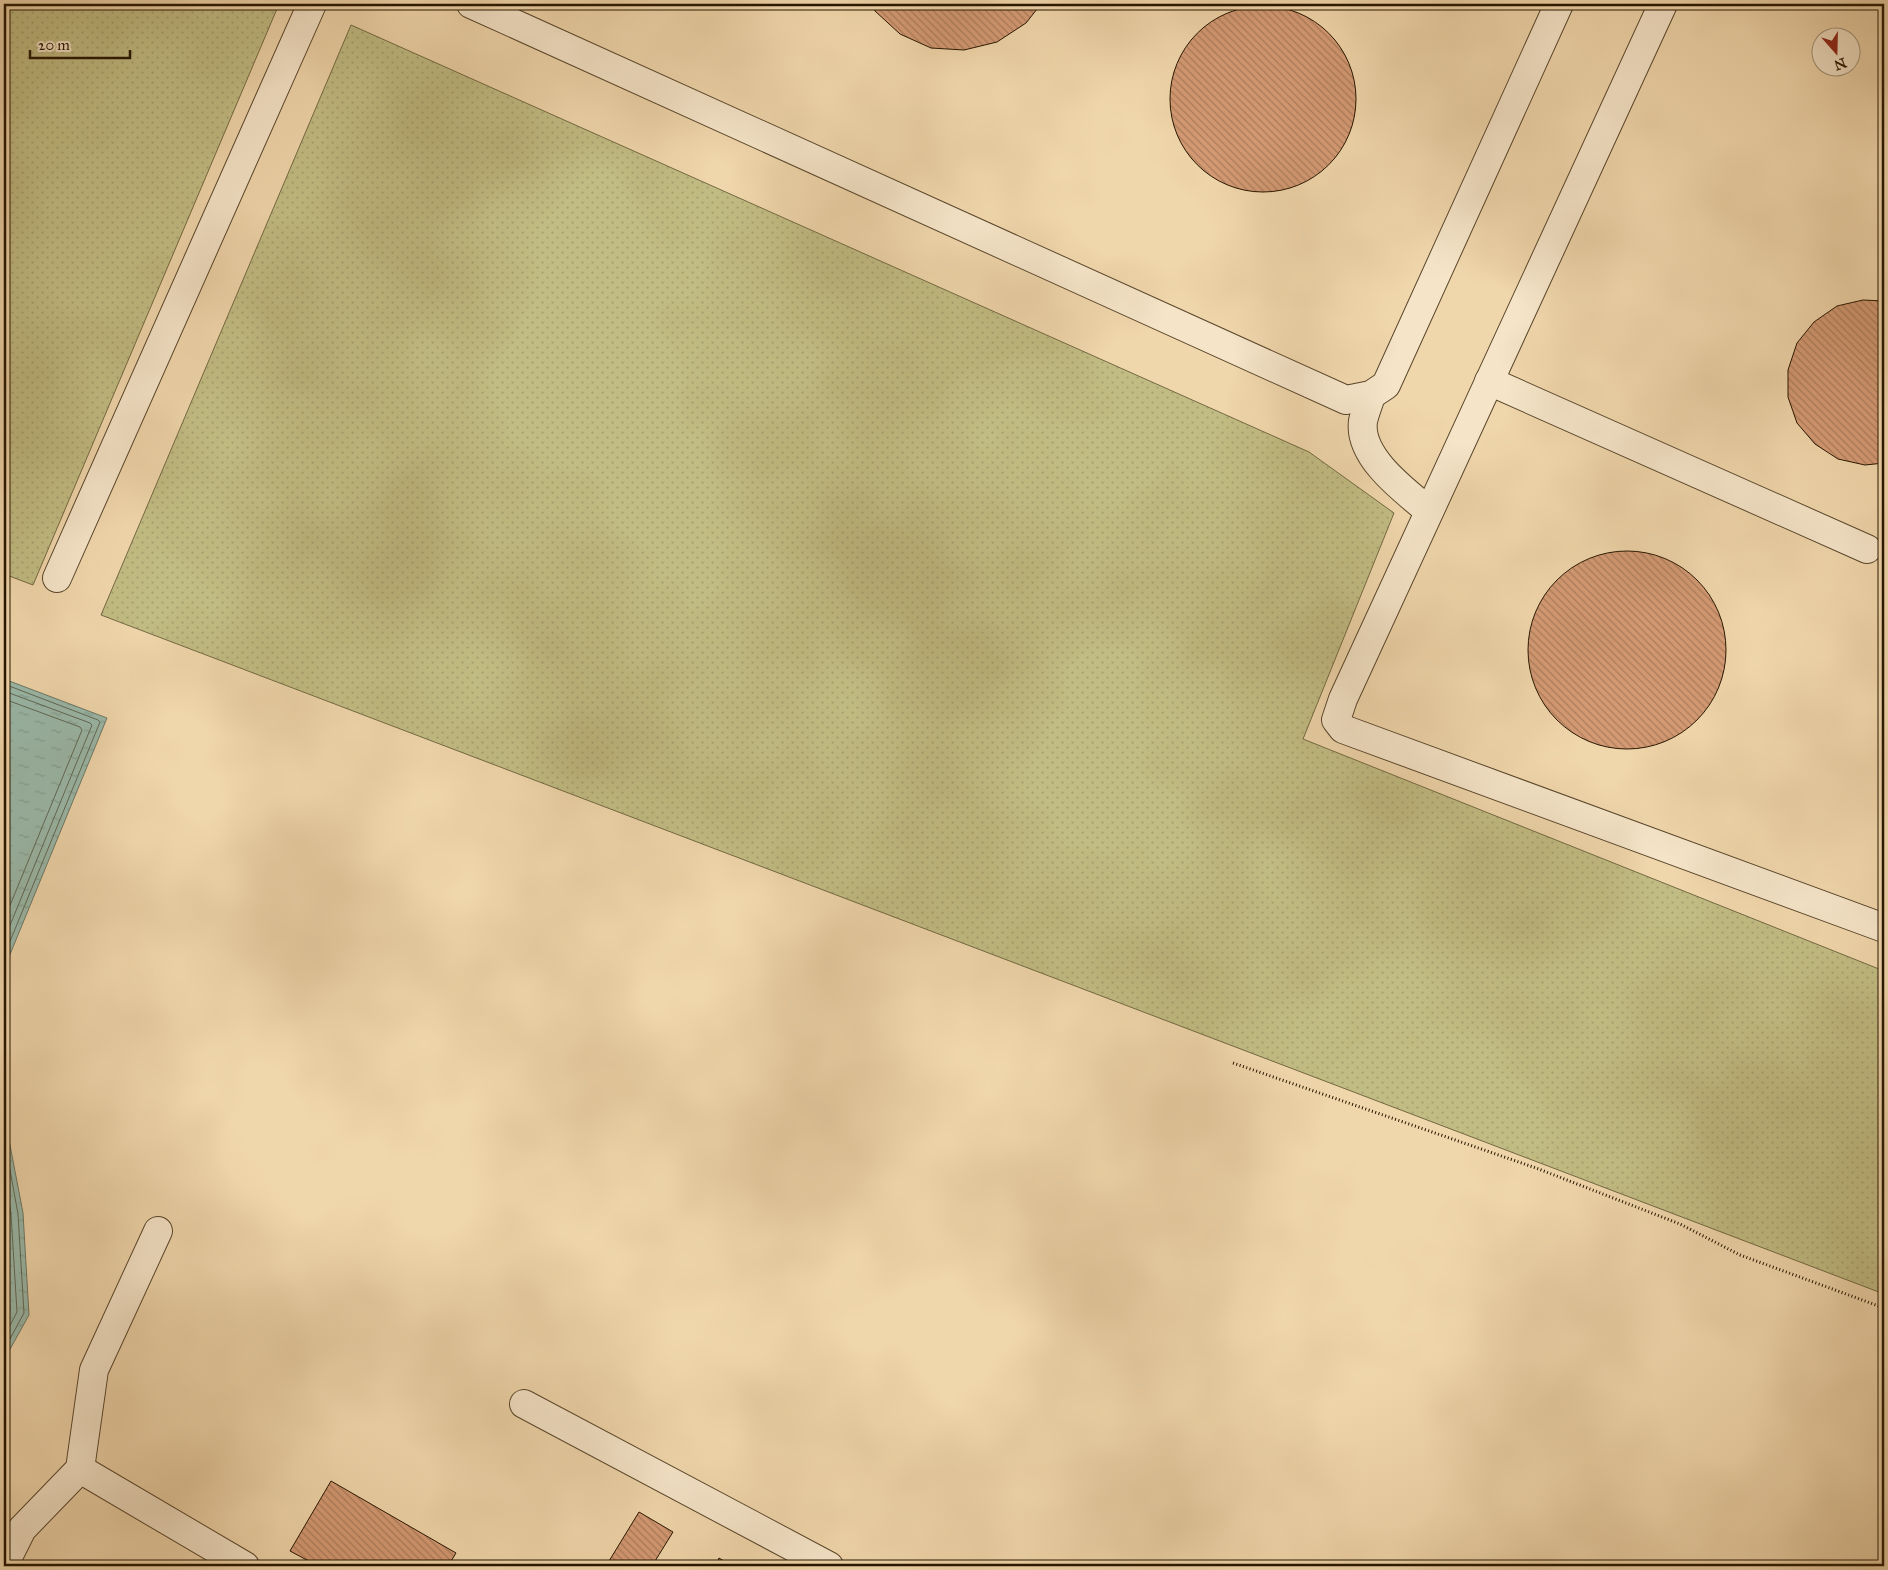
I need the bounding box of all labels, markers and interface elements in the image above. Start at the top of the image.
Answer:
scale bar [30,28,130,60]
north arrow [1810,28,1860,78]
text: 20 m [38,36,70,54]
text: N [1832,54,1849,74]

